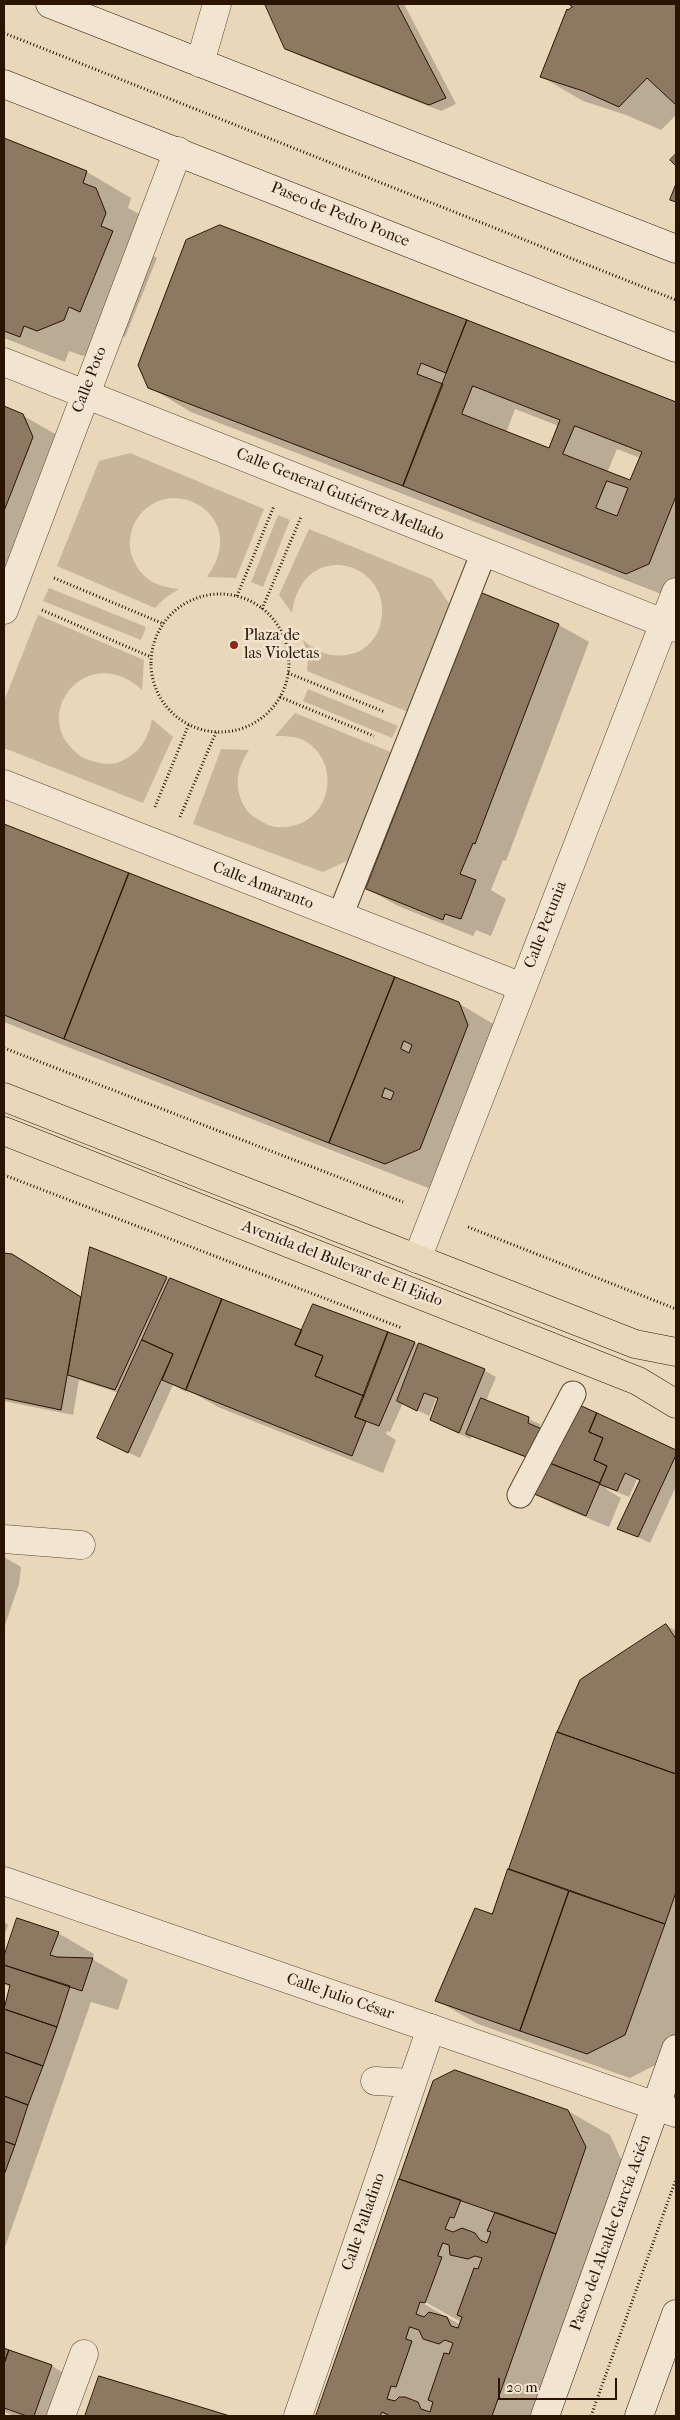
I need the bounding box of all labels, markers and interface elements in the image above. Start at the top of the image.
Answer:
street label: Paseo de Pedro Ponce [268,178,412,252]
street label: Calle Poto [69,344,111,416]
street label: Calle General Gutiérrez Mellado [233,444,447,546]
place label: Plaza de las Violetas [244,626,319,664]
marker: Plaza de las Violetas [228,639,240,651]
street label: Calle Amaranto [210,858,316,914]
street label: Calle Petunia [521,879,571,971]
street label: Avenida del Bulevar de El Ejido [239,1217,445,1311]
street label: Calle Julio César [284,1970,396,2024]
street label: Paseo del Alcalde García Acién [566,2132,656,2334]
street label: Calle Palladino [338,2171,390,2273]
scale bar [500,2368,619,2400]
text: 20 m [506,2378,538,2396]

